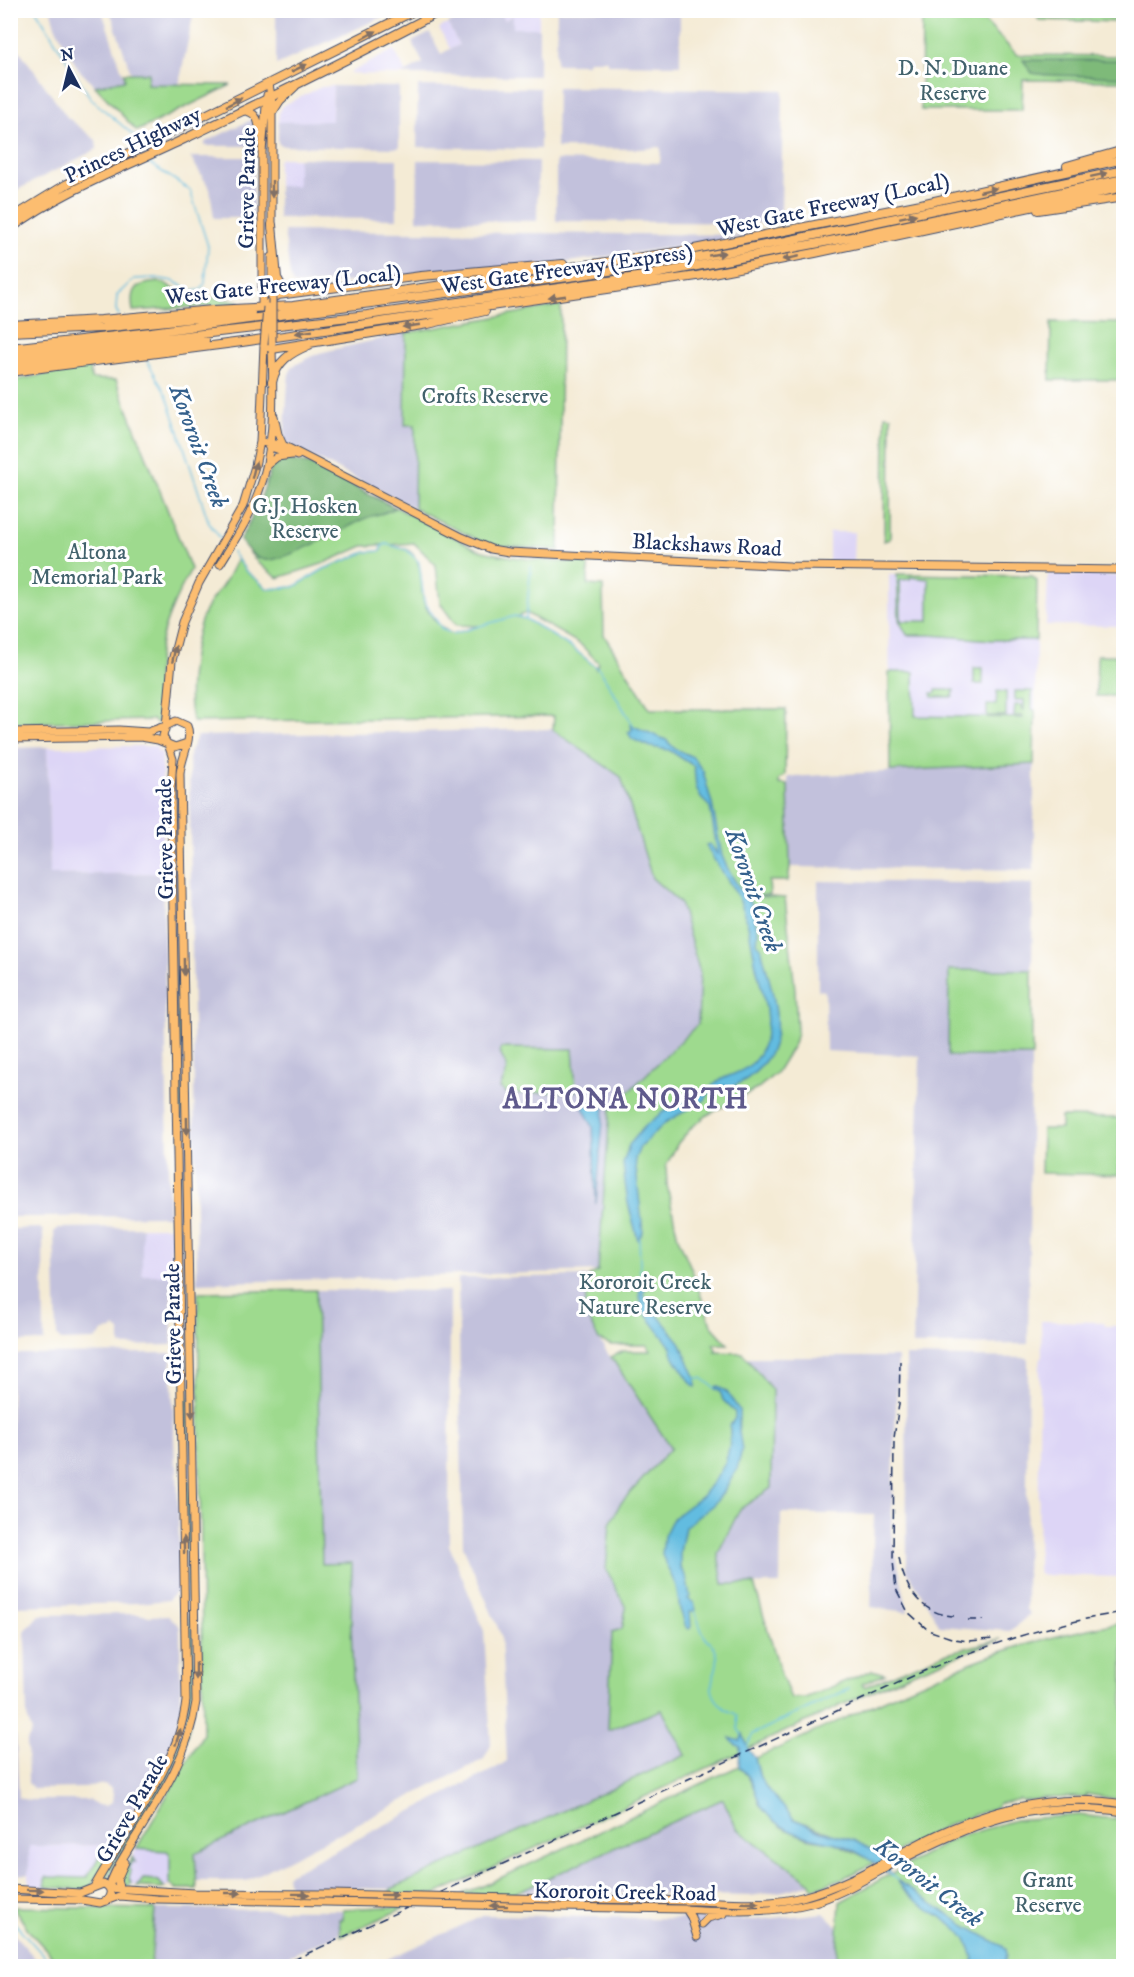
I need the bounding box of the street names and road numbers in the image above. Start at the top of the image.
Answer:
street label: Princes Highway [60,100,206,190]
street label: Grieve Parade [233,127,262,249]
street label: West Gate Freeway (Local) [714,168,952,243]
street label: West Gate Freeway (Express) [438,238,695,301]
street label: West Gate Freeway (Local) [163,260,402,311]
street label: Blackshaws Road [631,528,783,563]
street label: Grieve Parade [151,778,180,900]
street label: Grieve Parade [159,1263,188,1385]
street label: Grieve Parade [90,1749,174,1868]
street label: Kororoit Creek Road [533,1877,717,1908]

